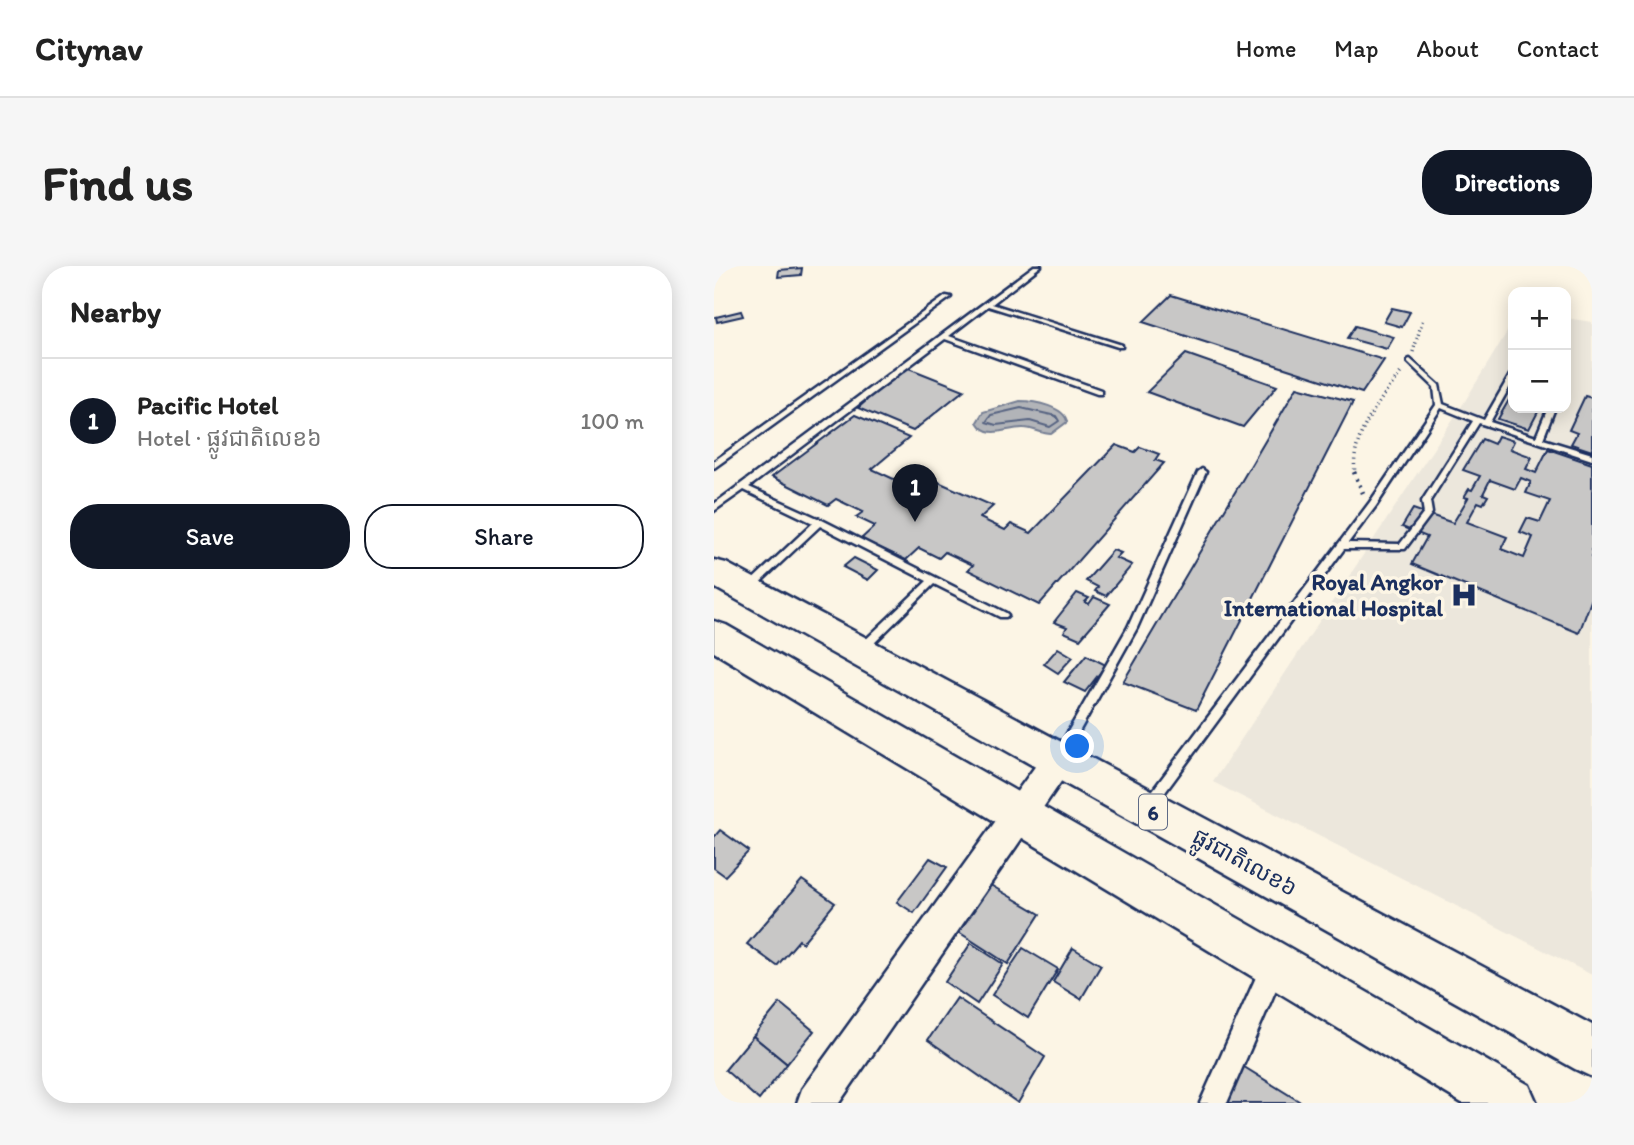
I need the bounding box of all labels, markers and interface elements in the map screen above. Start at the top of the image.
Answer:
text: Citynav [35,29,143,68]
text: Home [1236,34,1296,63]
text: Map [1334,34,1378,63]
text: About [1416,34,1479,63]
text: Contact [1517,34,1599,63]
button: Directions [1422,150,1592,215]
text: Find us [42,153,193,212]
map controls [1508,287,1571,413]
button: + [1508,287,1571,350]
text: Nearby [70,293,161,330]
button: − [1508,350,1571,413]
text: Pacific Hotel [137,389,278,421]
text: 1 [88,407,98,435]
text: 100 m [580,407,644,435]
text: Hotel · ផ្លូវជាតិលេខ៦ [137,424,322,452]
pin: 1 [892,464,938,522]
button: Save [70,504,350,569]
button: Share [364,504,644,569]
place label: Royal Angkor International Hospital [1224,568,1444,622]
hospital icon: Royal Angkor International Hospital [1449,580,1479,610]
your location [1060,729,1094,763]
road number: 6 [1139,794,1167,830]
street label: ផ្លូវជាតិលេខ៦ [1184,822,1302,909]

